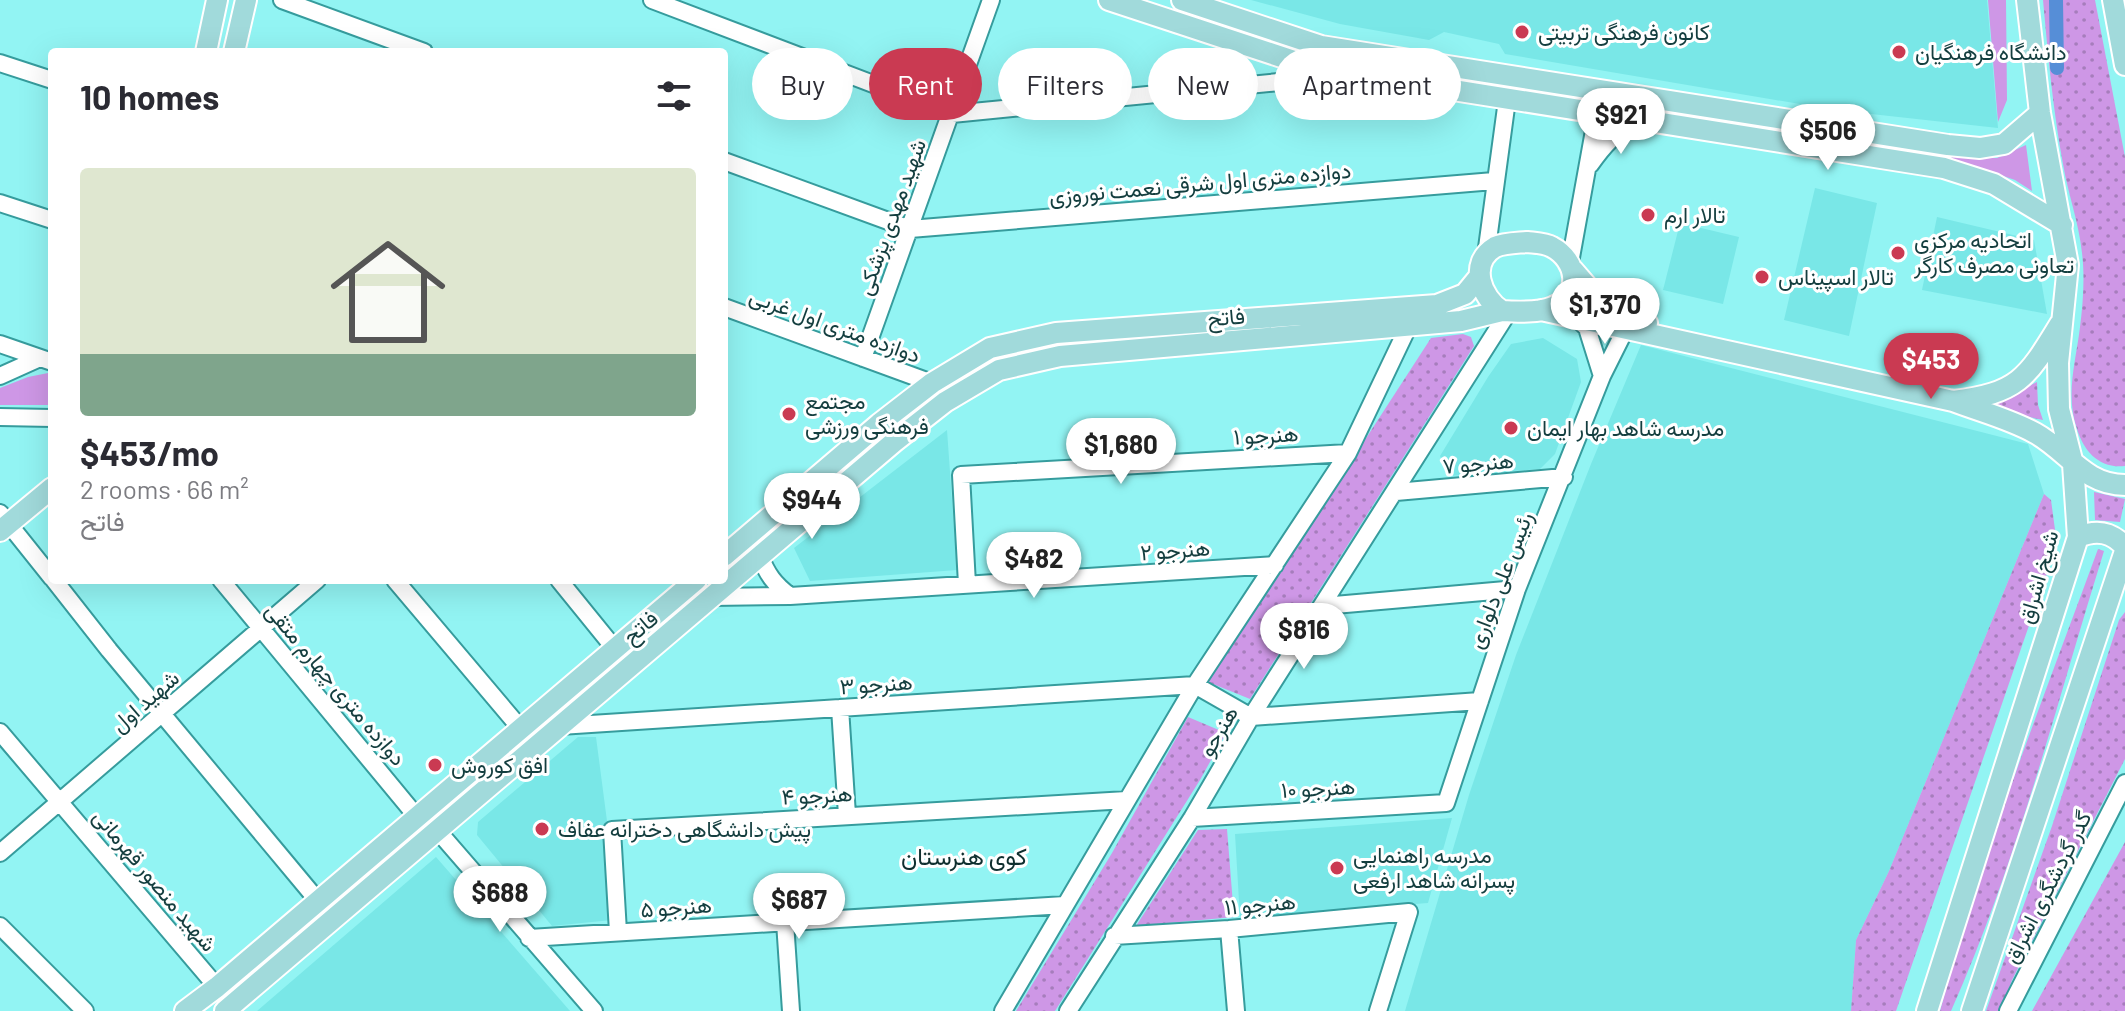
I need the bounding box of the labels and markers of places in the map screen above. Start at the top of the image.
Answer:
place label: کانون فرهنگی تربیتی [1538,18,1710,46]
marker: کانون فرهنگی تربیتی [1513,23,1531,41]
place label: دانشگاه فرهنگیان [1915,38,2067,66]
marker: دانشگاه فرهنگیان [1890,43,1908,61]
pin: $921 [1574,88,1668,156]
pin: $506 [1781,104,1875,172]
place label: تالار ارم [1664,201,1725,230]
marker: تالار ارم [1639,206,1657,224]
place label: اتحادیه مرکزی تعاونی مصرف کارگر [1913,226,2074,279]
marker: اتحادیه مرکزی تعاونی مصرف کارگر [1889,244,1907,262]
place label: تالار اسپیناس [1778,263,1894,292]
marker: تالار اسپیناس [1753,268,1771,286]
pin: $1,370 [1540,278,1670,346]
pin: $453 [1884,333,1978,401]
place label: مجتمع فرهنگی ورزشی [805,387,929,440]
marker: مجتمع فرهنگی ورزشی [780,405,798,423]
place label: مدرسه شاهد بهار ایمان [1527,414,1724,442]
pin: $1,680 [1056,418,1186,486]
marker: مدرسه شاهد بهار ایمان [1502,419,1520,437]
pin: $944 [765,473,859,541]
pin: $482 [987,532,1081,600]
pin: $816 [1257,603,1351,671]
place label: افق کوروش [451,751,548,779]
marker: افق کوروش [426,756,444,774]
place label: پیش دانشگاهی دخترانه عفاف [558,815,811,844]
marker: پیش دانشگاهی دخترانه عفاف [533,820,551,838]
place label: مدرسه راهنمایی پسرانه شاهد ارفعی [1353,841,1515,895]
marker: مدرسه راهنمایی پسرانه شاهد ارفعی [1328,859,1346,877]
pin: $688 [453,866,547,934]
pin: $687 [752,873,846,941]

